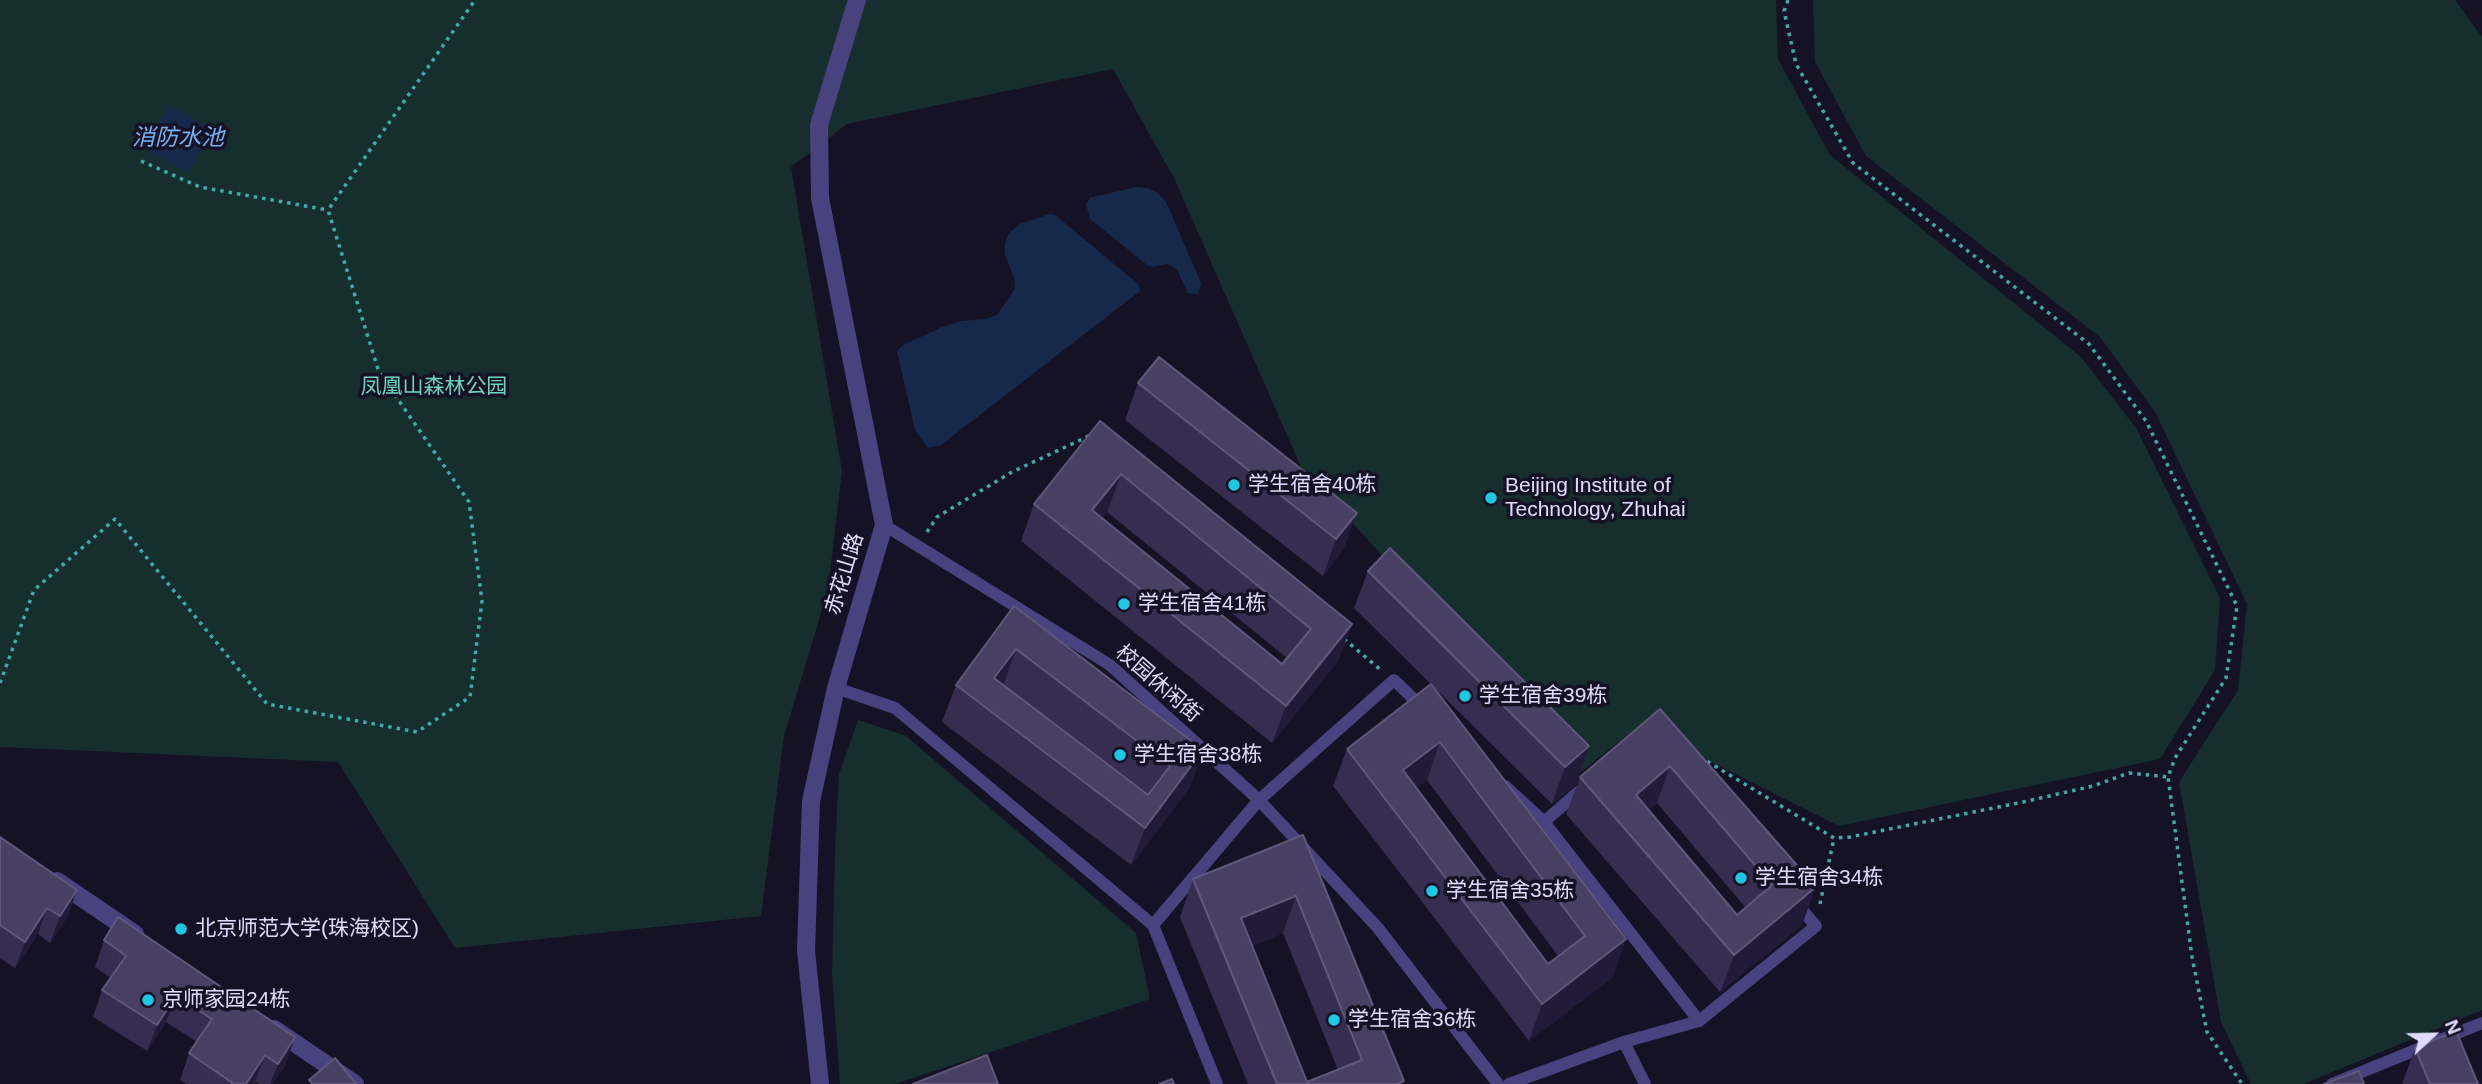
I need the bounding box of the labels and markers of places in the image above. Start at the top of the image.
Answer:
place label: 学生宿舍40栋 [1248,472,1376,498]
place label: Beijing Institute of Technology, Zhuhai [1505,473,1686,523]
marker: 学生宿舍40栋 [1226,477,1242,493]
marker: Beijing Institute of Technology, Zhuhai [1483,490,1499,506]
place label: 学生宿舍41栋 [1138,591,1266,617]
marker: 学生宿舍41栋 [1116,596,1132,612]
place label: 学生宿舍39栋 [1479,683,1607,709]
marker: 学生宿舍39栋 [1457,688,1473,704]
place label: 学生宿舍38栋 [1134,742,1262,768]
marker: 学生宿舍38栋 [1112,747,1128,763]
place label: 学生宿舍34栋 [1755,865,1883,891]
marker: 学生宿舍34栋 [1733,870,1749,886]
place label: 学生宿舍35栋 [1446,878,1574,904]
marker: 学生宿舍35栋 [1424,883,1440,899]
place label: 北京师范大学(珠海校区) [195,916,419,942]
marker: 北京师范大学(珠海校区) [173,921,189,937]
place label: 京师家园24栋 [162,987,290,1013]
marker: 京师家园24栋 [140,992,156,1008]
place label: 学生宿舍36栋 [1348,1007,1476,1033]
marker: 学生宿舍36栋 [1326,1012,1342,1028]

